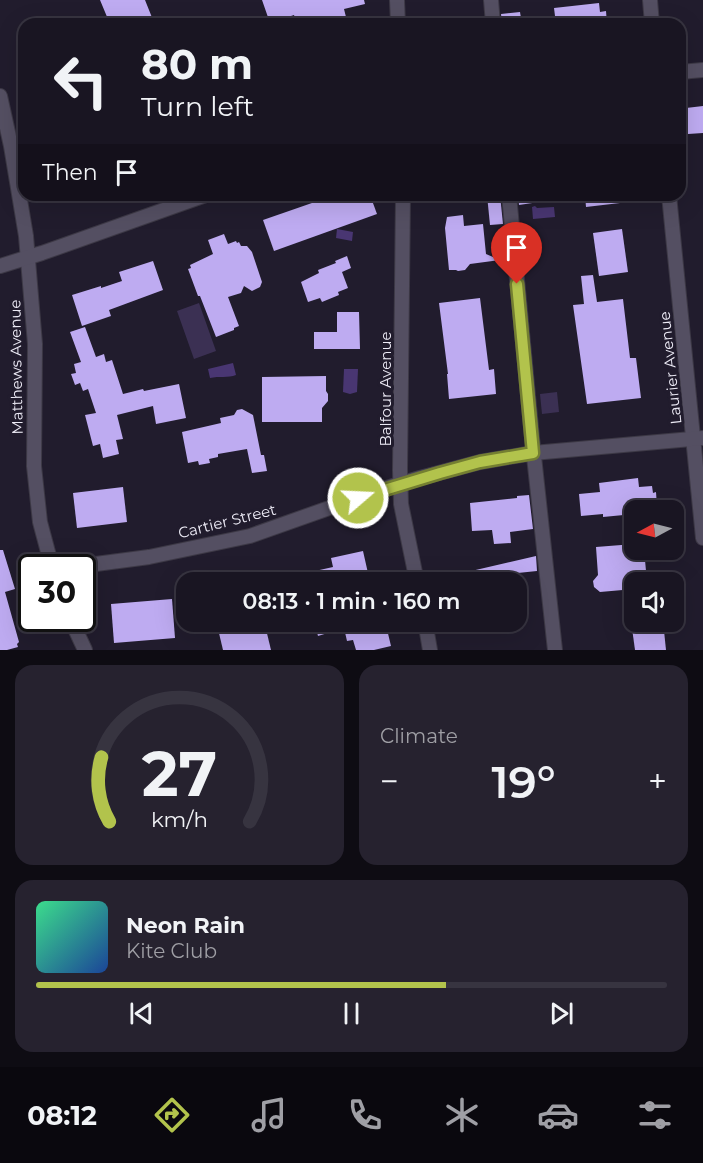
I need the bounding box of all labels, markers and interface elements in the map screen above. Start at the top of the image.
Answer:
text: 80 m [141,38,253,90]
icon: left [42,42,120,120]
text: Turn left [141,90,254,123]
icon: arrive [110,156,143,189]
text: Then [42,159,98,186]
pin [491,222,542,284]
icon: arrive [500,231,533,264]
street label: Matthews Avenue [5,299,27,435]
street label: Laurier Avenue [655,311,685,425]
street label: Balfour Avenue [376,331,395,447]
position arrow [326,466,390,530]
street label: Cartier Street [176,500,278,542]
north arrow [624,500,684,560]
map controls [624,500,684,632]
speed limit sign: 30 [18,554,96,632]
button: sound [624,572,684,632]
text: 08:13 · 1 min · 160 m [243,588,460,615]
text: Climate [380,724,458,748]
text: 27 [142,736,217,812]
text: 19° [491,754,556,809]
text: − [380,761,399,801]
text: + [648,761,667,801]
text: km/h [151,806,208,832]
text: Neon Rain [126,912,245,939]
text: Kite Club [126,939,217,963]
icon: previous [125,997,158,1030]
icon: pause [335,997,368,1030]
icon: next [545,997,578,1030]
icon: directions [151,1094,193,1136]
icon: music [248,1094,290,1136]
icon: phone [344,1094,386,1136]
icon: climate [441,1094,483,1136]
icon: car [537,1094,579,1136]
icon: filters [634,1094,676,1136]
text: 08:12 [27,1099,97,1132]

